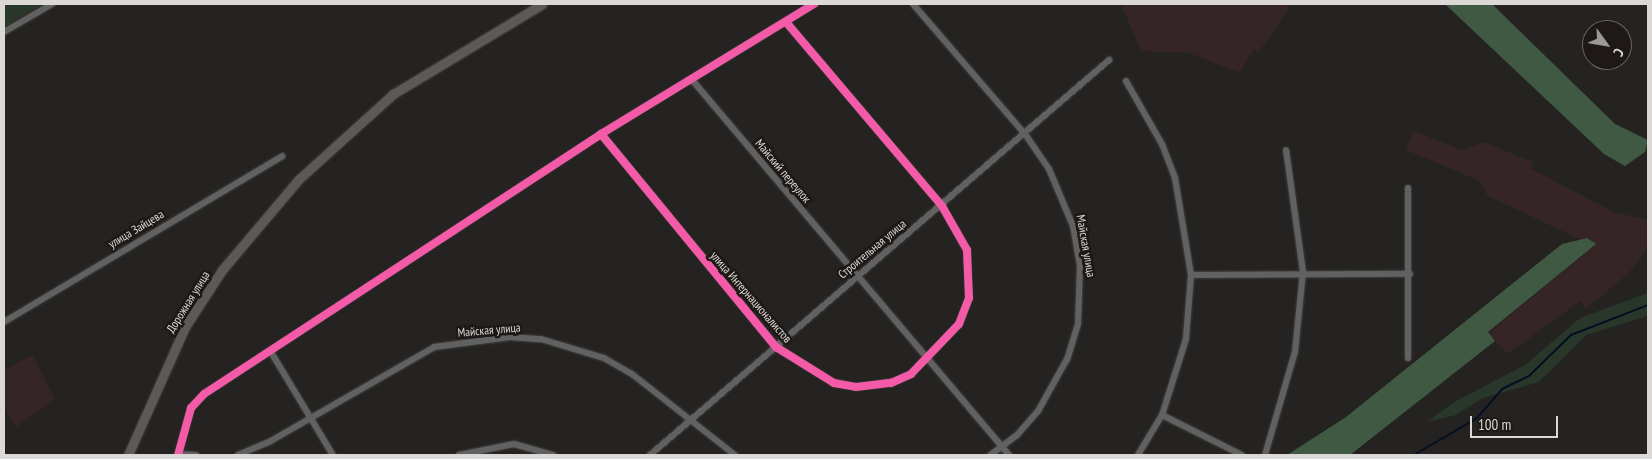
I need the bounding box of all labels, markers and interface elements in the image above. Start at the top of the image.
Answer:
north arrow [1582,20,1632,70]
text: С [1610,45,1628,60]
street label: Майский переулок [752,136,814,206]
street label: улица Зайцева [106,207,166,251]
street label: Майская улица [1073,214,1099,278]
street label: Строительная улица [835,216,909,282]
street label: улица Интернационалистов [707,248,795,346]
street label: Дорожная улица [163,268,213,336]
street label: Майская улица [457,320,521,340]
scale bar [1472,406,1560,438]
text: 100 m [1478,415,1511,434]

